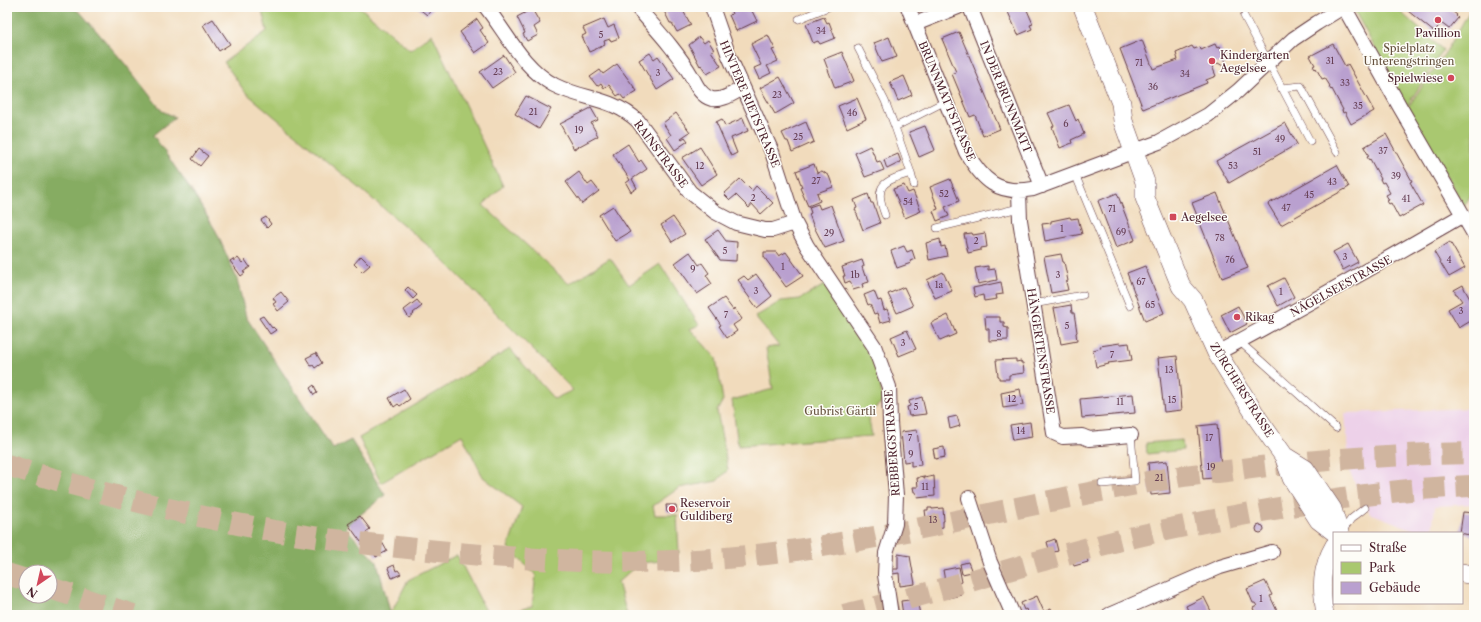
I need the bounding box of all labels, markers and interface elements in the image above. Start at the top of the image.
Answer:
marker: Pavillion [1433,15,1443,25]
house number: 34 [816,25,826,36]
place label: Pavillion [1415,26,1461,40]
house number: 5 [599,29,604,40]
street label: HINTERE RIETSTRASSE [717,38,783,170]
street label: BRUNNMATTSTRASSE [915,39,979,163]
street label: IN DER BRUNNMATT [977,39,1035,156]
park label: Spielplatz Unterengstringen [1364,41,1454,68]
place label: Kindergarten Aegelsee [1219,48,1289,75]
house number: 31 [1326,55,1335,66]
marker: Kindergarten Aegelsee [1207,56,1217,66]
house number: 71 [1135,57,1143,68]
house number: 23 [493,66,503,77]
house number: 3 [656,67,661,78]
house number: 34 [1180,68,1190,79]
place label: Spielwiese [1387,71,1443,85]
marker: Spielwiese [1446,73,1456,83]
house number: 33 [1340,77,1350,88]
house number: 36 [1148,81,1158,92]
house number: 23 [772,89,782,100]
house number: 35 [1353,100,1363,111]
house number: 21 [529,106,538,117]
house number: 46 [847,107,857,118]
street label: RAINSTRASSE [631,117,691,191]
house number: 6 [1063,118,1069,129]
house number: 19 [574,124,584,135]
house number: 25 [793,131,803,142]
house number: 49 [1275,133,1285,144]
house number: 37 [1378,145,1388,156]
house number: 51 [1253,146,1262,157]
house number: 12 [696,160,704,171]
house number: 53 [1228,160,1238,171]
house number: 39 [1391,170,1401,181]
house number: 27 [811,175,821,186]
house number: 43 [1327,176,1337,187]
house number: 52 [939,188,949,199]
house number: 45 [1304,189,1314,200]
house number: 2 [750,192,756,203]
house number: 41 [1402,193,1411,204]
house number: 54 [903,196,913,207]
house number: 47 [1281,202,1291,213]
house number: 71 [1108,203,1116,214]
place label: Aegelsee [1180,210,1227,224]
marker: Aegelsee [1168,212,1178,222]
house number: 1 [1060,223,1064,234]
house number: 69 [1116,226,1126,237]
house number: 29 [824,227,834,238]
house number: 78 [1215,232,1225,243]
house number: 2 [973,235,979,246]
house number: 5 [723,245,728,256]
house number: 3 [1343,251,1348,262]
street label: NÄGELSEESTRASSE [1288,252,1395,320]
house number: 76 [1225,254,1235,265]
house number: 4 [1446,254,1452,265]
house number: 1 [781,261,785,272]
house number: 9 [690,263,696,274]
house number: 1b [850,269,860,280]
house number: 3 [1056,269,1061,280]
house number: 67 [1136,276,1146,287]
house number: 1a [935,279,944,290]
house number: 3 [754,285,759,296]
house number: 1 [1279,286,1283,297]
street label: HÄNGERTENSTRASSE [1024,287,1058,415]
house number: 65 [1145,299,1155,310]
house number: 3 [1459,305,1464,316]
house number: 7 [724,309,729,320]
place label: Rikag [1245,310,1274,324]
marker: Rikag [1232,312,1242,322]
house number: 5 [1065,320,1070,331]
house number: 8 [996,328,1002,339]
house number: 3 [901,337,906,348]
street label: ZÜRCHERSTRASSE [1207,339,1278,440]
house number: 7 [1110,349,1115,360]
house number: 13 [1165,364,1173,375]
street label: REBBERGSTRASSE [881,389,903,497]
house number: 12 [1008,393,1016,404]
house number: 15 [1168,394,1176,405]
house number: 11 [1116,396,1124,407]
house number: 5 [914,401,919,412]
park label: Gubrist Gärtli [804,404,876,418]
house number: 14 [1017,425,1026,436]
house number: 7 [908,432,913,443]
house number: 17 [1205,432,1214,443]
house number: 9 [908,448,914,459]
house number: 19 [1206,461,1216,472]
house number: 21 [1155,472,1164,483]
house number: 11 [921,481,929,492]
place label: Reservoir Guldiberg [680,496,732,523]
marker: Reservoir Guldiberg [667,504,677,514]
house number: 13 [929,514,937,525]
legend [1333,532,1463,604]
text: Straße [1369,540,1407,555]
text: Park [1369,560,1396,575]
north arrow [18,564,58,604]
text: Gebäude [1369,580,1421,595]
text: N [24,584,40,601]
house number: 1 [1259,593,1263,604]

